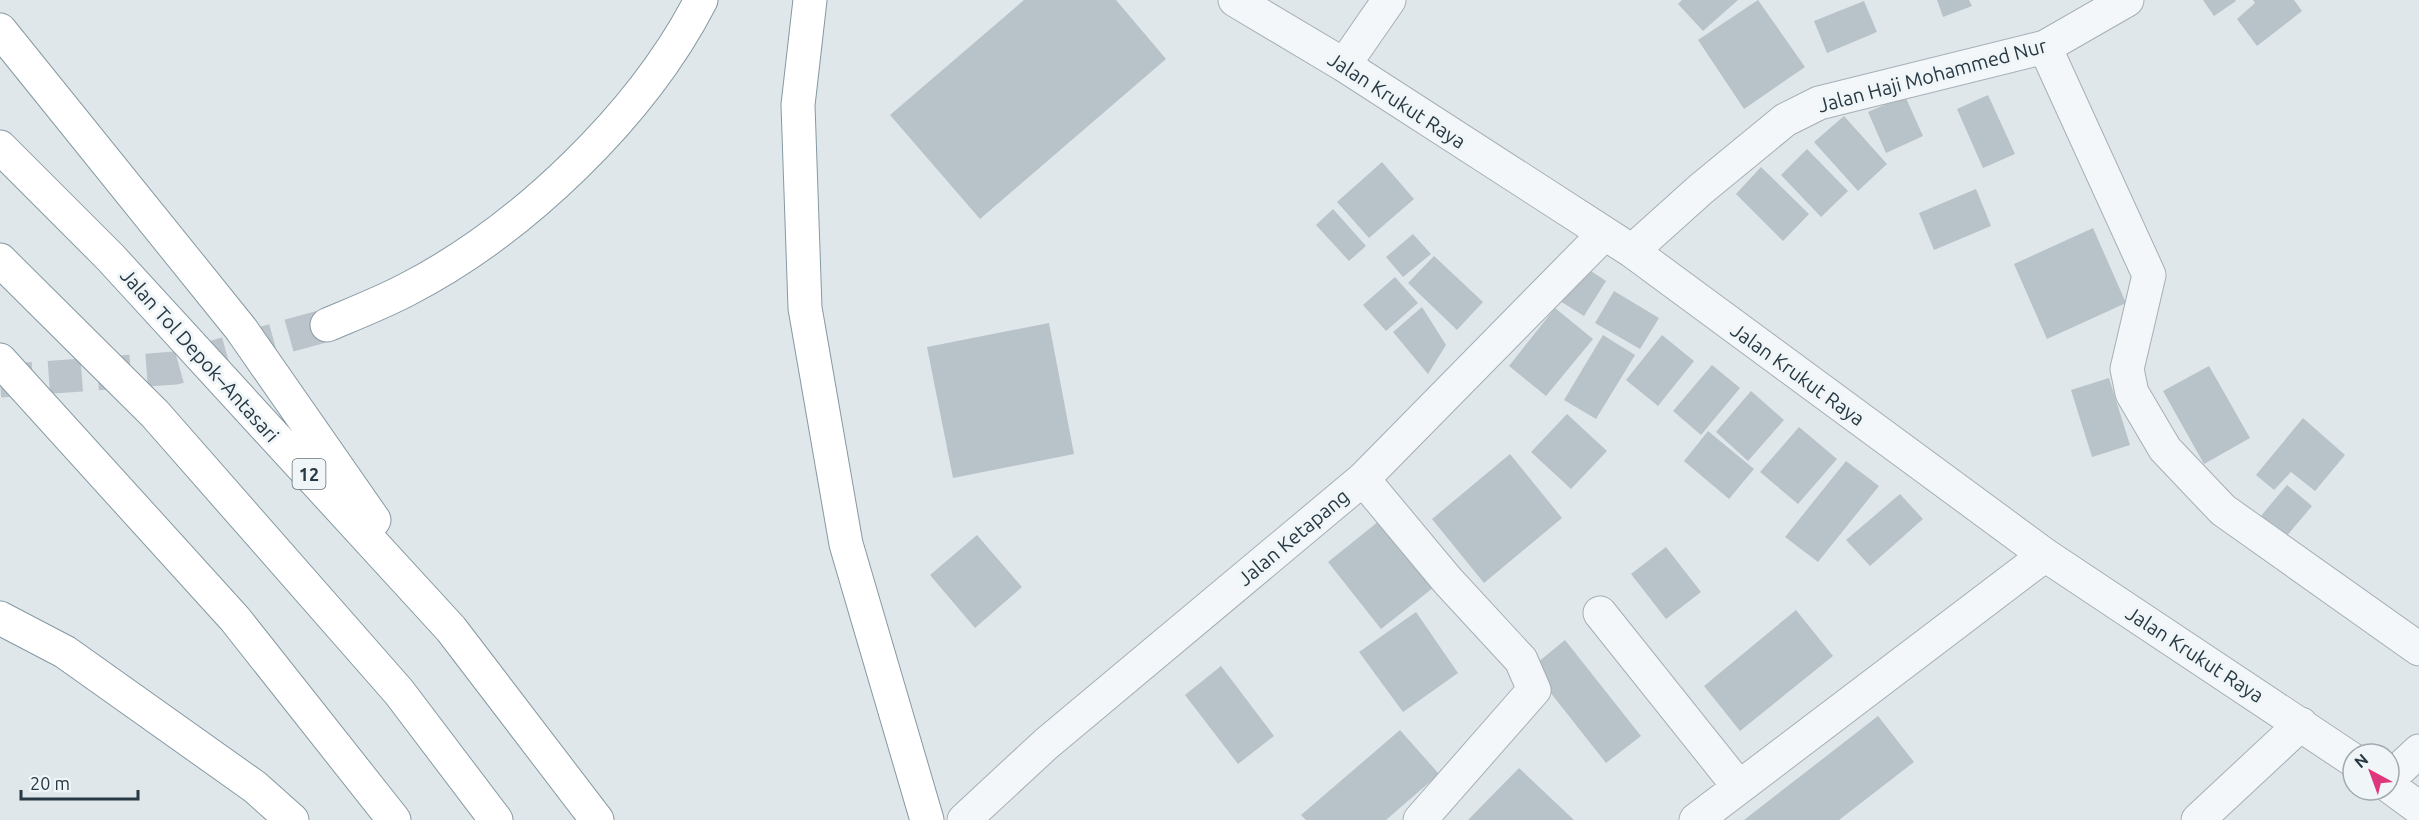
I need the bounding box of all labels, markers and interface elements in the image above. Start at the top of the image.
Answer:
street label: Jalan Haji Mohammed Nur [1815,33,2049,117]
street label: Jalan Krukut Raya [1324,47,1470,153]
street label: Jalan Tol Depok–Antasari [116,264,284,446]
street label: Jalan Krukut Raya [1727,318,1869,430]
road number: 12 [292,459,326,489]
street label: Jalan Ketapang [1233,484,1353,590]
street label: Jalan Krukut Raya [2122,601,2268,707]
north arrow [2341,742,2401,802]
text: N [2351,750,2372,771]
scale bar [21,763,138,801]
text: 20 m [30,773,70,793]

